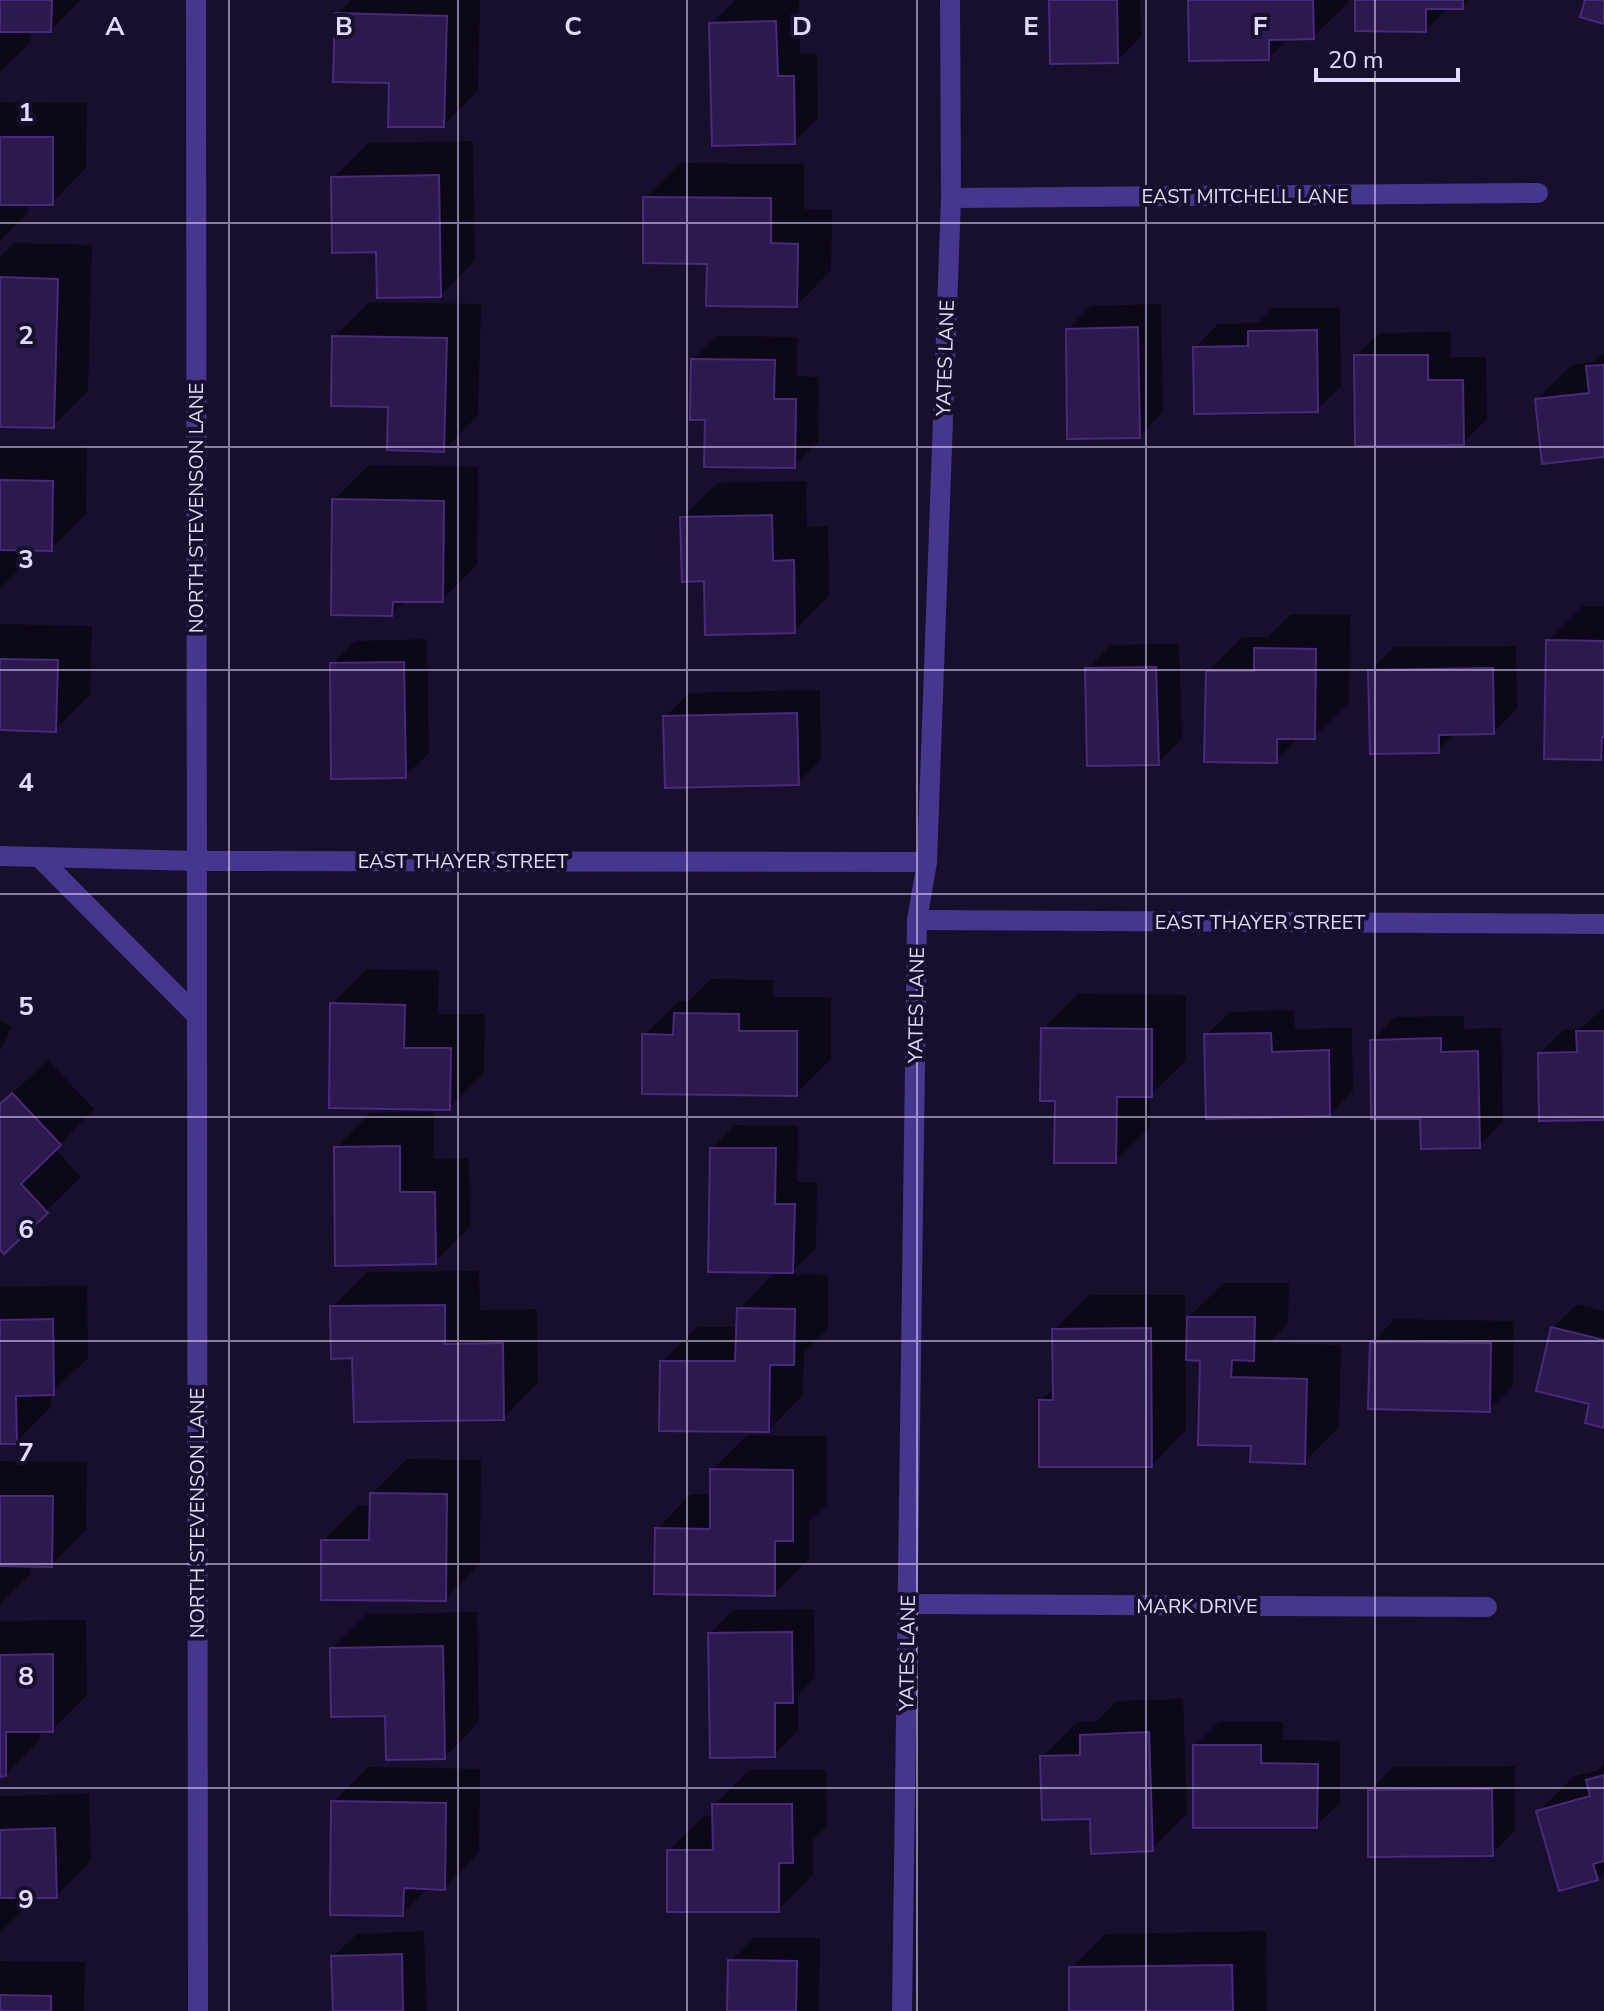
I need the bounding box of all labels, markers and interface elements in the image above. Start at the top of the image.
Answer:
text: A [105,9,125,44]
text: B [335,9,353,44]
text: C [564,9,582,44]
text: D [792,9,812,44]
text: E [1023,9,1039,44]
text: F [1253,9,1267,44]
scale bar [1316,32,1458,82]
text: 20 m [1328,44,1384,76]
text: 1 [18,95,34,130]
street label: EAST MITCHELL LANE [1141,183,1349,210]
street label: YATES LANE [930,300,961,418]
text: 2 [18,318,34,353]
street label: NORTH STEVENSON LANE [183,383,210,633]
text: 3 [18,542,34,577]
text: 4 [18,765,34,800]
street label: EAST THAYER STREET [358,848,568,875]
street label: EAST THAYER STREET [1155,909,1365,936]
street label: YATES LANE [902,947,931,1064]
text: 5 [18,989,34,1024]
text: 6 [18,1212,34,1247]
street label: NORTH STEVENSON LANE [184,1388,211,1638]
text: 7 [18,1435,34,1470]
street label: MARK DRIVE [1136,1593,1258,1620]
street label: YATES LANE [893,1595,922,1712]
text: 8 [18,1659,34,1694]
text: 9 [18,1882,34,1917]

